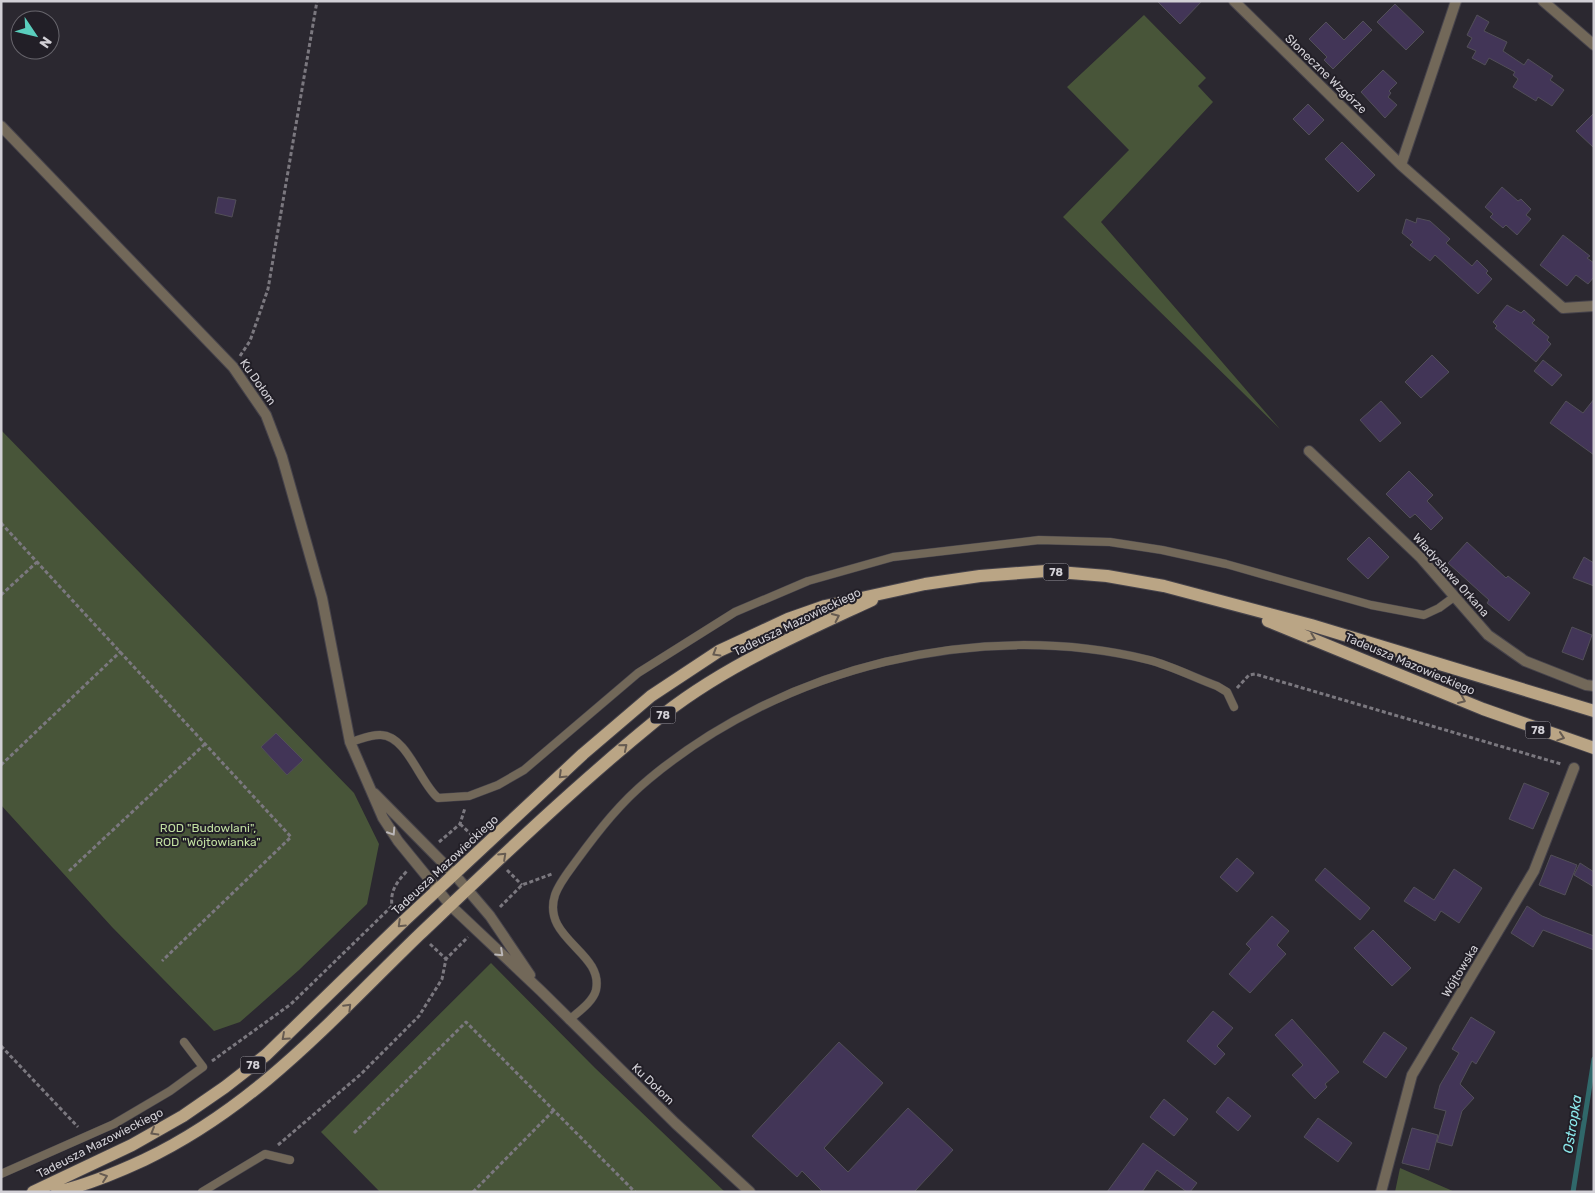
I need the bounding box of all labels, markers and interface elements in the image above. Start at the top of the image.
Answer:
north arrow [10,10,60,60]
street label: Słoneczne Wzgórze [1282,31,1370,117]
text: N [35,33,55,51]
street label: Ku Dołom [237,356,279,408]
street label: Władysława Orkana [1410,530,1492,620]
road number: 78 [1044,564,1068,580]
street label: Tadeusza Mazowieckiego [731,585,863,659]
one-way arrow [831,613,840,624]
street label: Tadeusza Mazowieckiego [1343,630,1477,698]
one-way arrow [1307,632,1316,643]
one-way arrow [712,647,721,657]
one-way arrow [1457,694,1466,704]
road number: 78 [650,706,676,724]
road number: 78 [1526,722,1550,738]
one-way arrow [1557,732,1565,742]
one-way arrow [618,744,627,753]
one-way arrow [558,769,567,778]
street label: Tadeusza Mazowieckiego [389,812,501,918]
park label: ROD "Budowlani", ROD "Wójtowianka" [155,821,261,849]
one-way arrow [386,826,395,836]
one-way arrow [497,853,506,862]
one-way arrow [398,918,407,927]
street label: Wójtowska [1439,942,1481,1000]
one-way arrow [495,947,504,956]
one-way arrow [342,1003,351,1012]
one-way arrow [282,1031,291,1040]
road number: 78 [240,1056,266,1074]
street label: Ku Dołom [629,1061,677,1107]
water label: Ostropka [1559,1094,1586,1155]
street label: Tadeusza Mazowieckiego [34,1105,166,1181]
one-way arrow [150,1126,159,1136]
one-way arrow [99,1173,108,1183]

